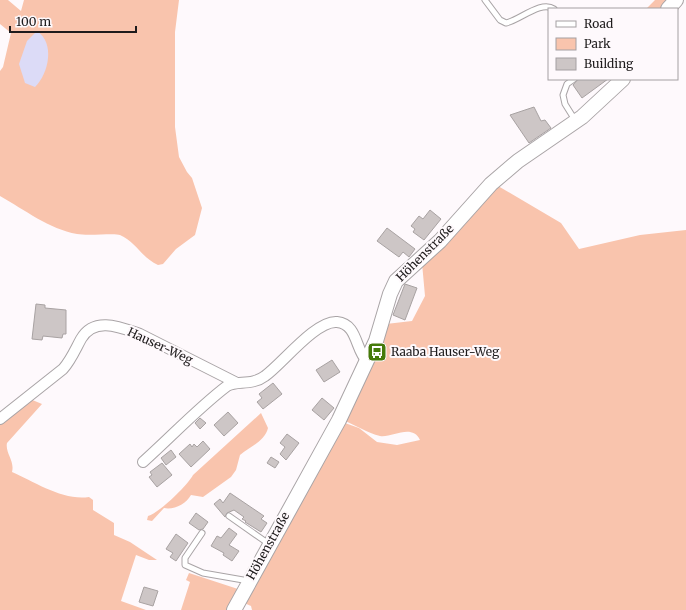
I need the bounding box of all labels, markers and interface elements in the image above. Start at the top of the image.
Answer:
scale bar [10,8,136,34]
legend [548,8,678,80]
text: 100 m [16,14,51,29]
text: Road [584,16,613,31]
text: Park [584,36,611,51]
text: Building [584,56,634,71]
street label: Höhenstraße [393,221,456,284]
street label: Hauser-Weg [125,324,196,368]
bus stop icon: Raaba Hauser-Weg [366,341,388,363]
place label: Raaba Hauser-Weg [391,344,500,359]
street label: Höhenstraße [243,509,292,582]

